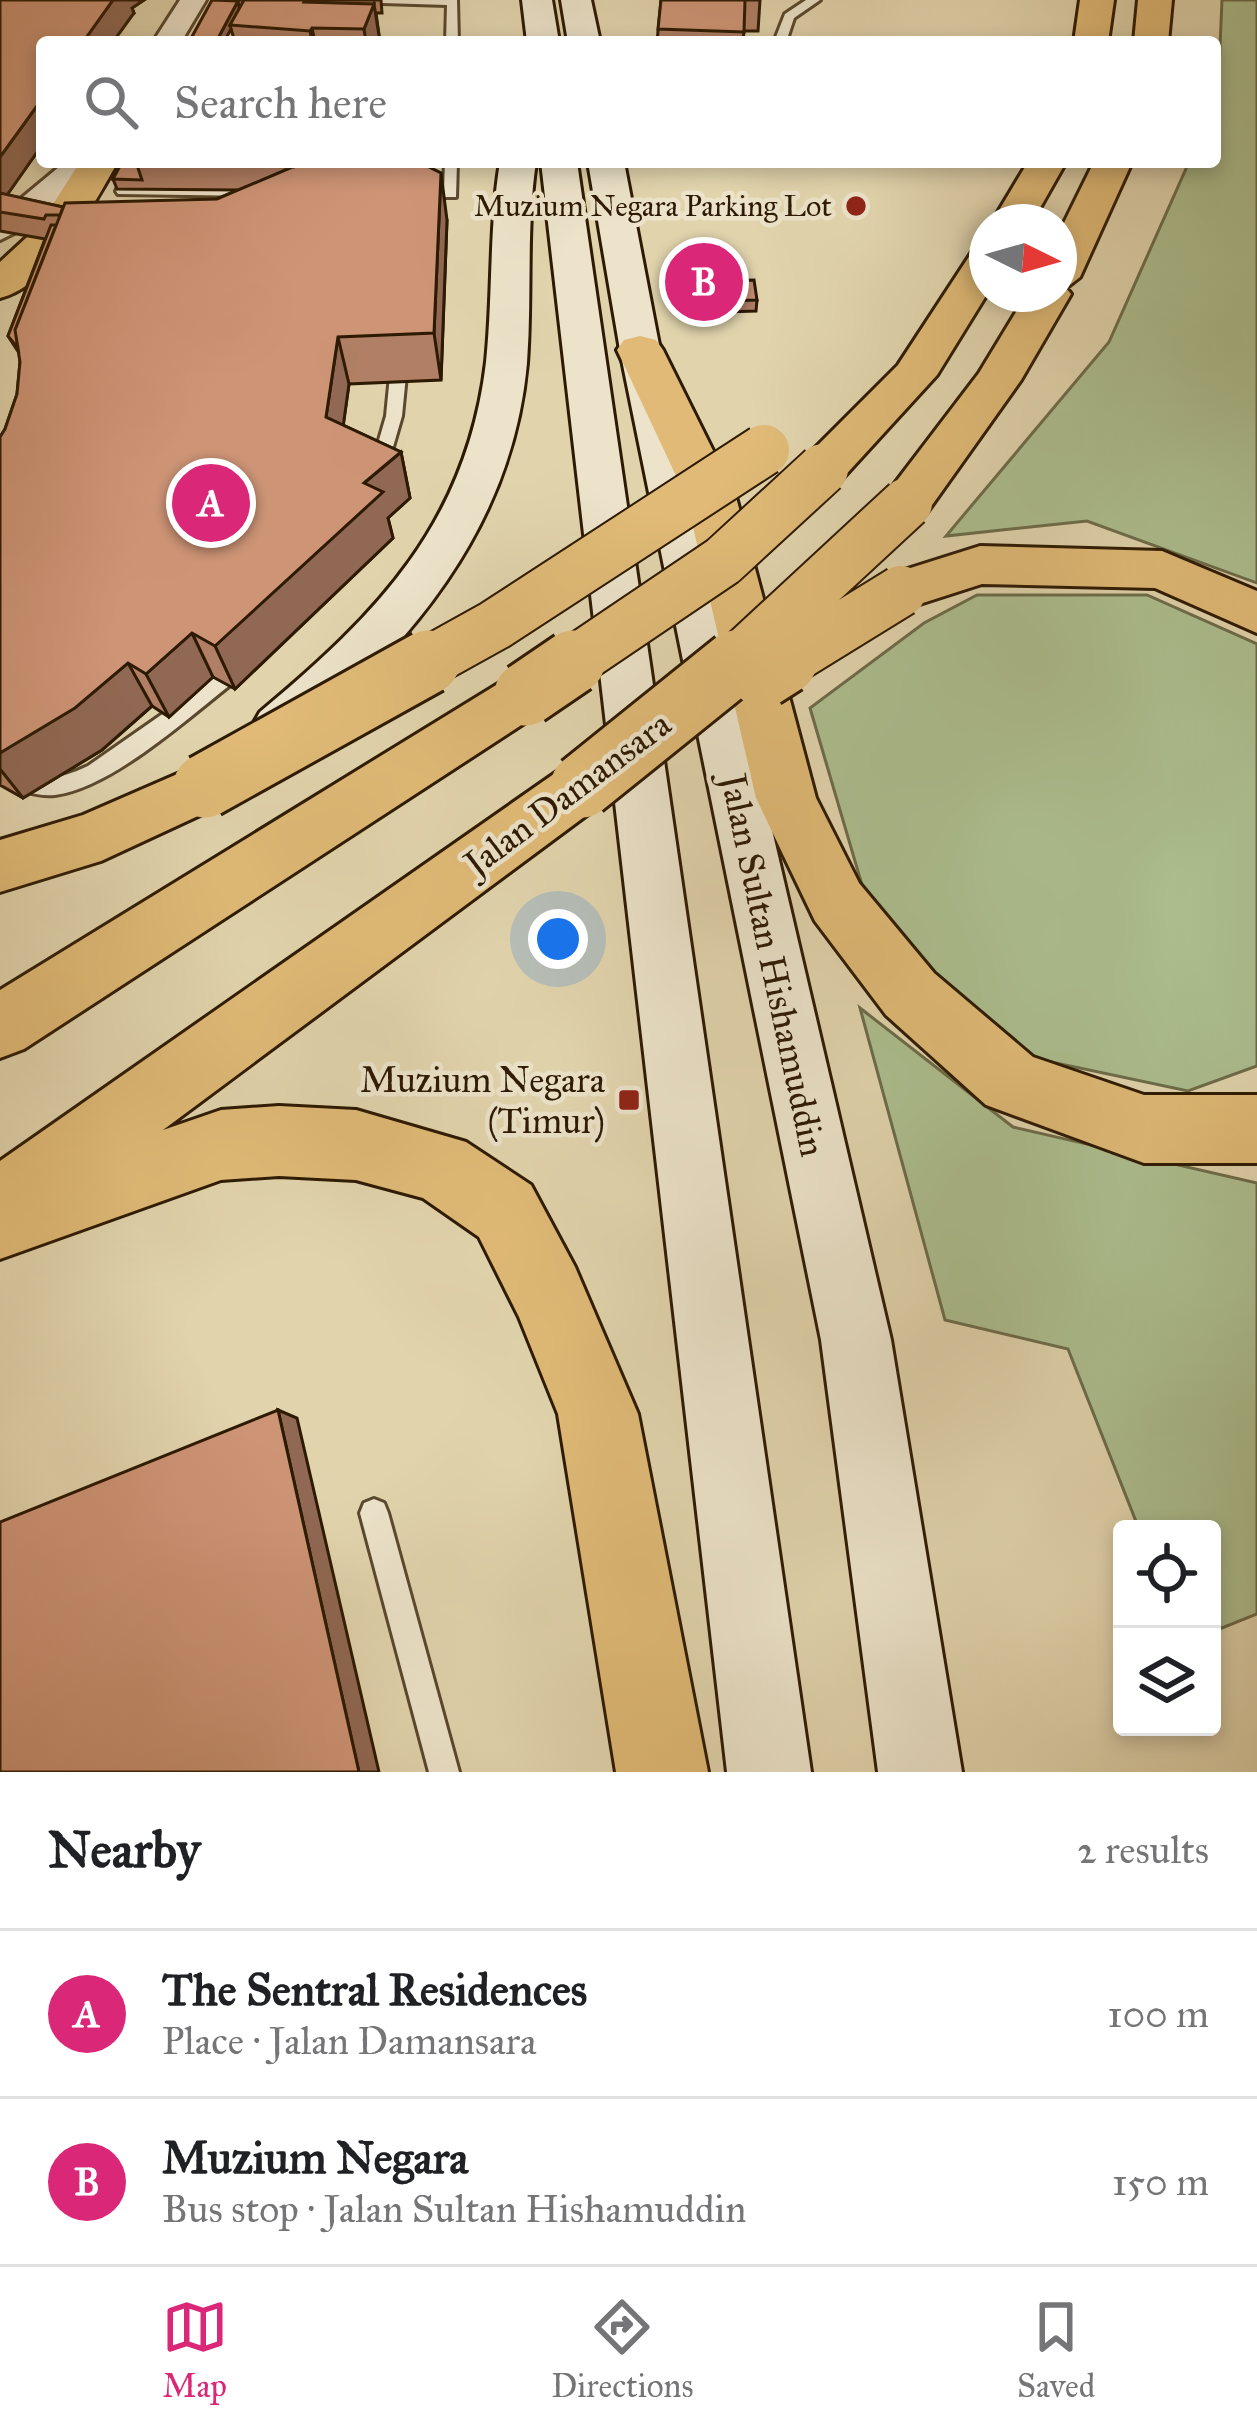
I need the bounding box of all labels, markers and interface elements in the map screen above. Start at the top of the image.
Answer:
search box [36,36,1221,168]
icon: search [78,69,144,135]
text: Search here [174,75,387,130]
place label: Muzium Negara Parking Lot [474,188,832,224]
marker: Muzium Negara Parking Lot [843,193,869,219]
north arrow [969,204,1077,312]
pin: B [665,237,743,327]
pin: A [172,458,250,548]
street label: Jalan Damansara [453,702,680,888]
street label: Jalan Sultan Hishamuddin [710,766,835,1160]
your location [528,909,588,969]
place label: Muzium Negara (Timur) [360,1058,606,1143]
marker: Muzium Negara (Timur) [616,1087,642,1113]
map controls [1113,1520,1221,1736]
button: locate [1113,1520,1221,1628]
button: layers [1113,1628,1221,1736]
text: Nearby [48,1819,200,1881]
text: 2 results [1077,1826,1209,1874]
text: The Sentral Residences [162,1962,587,2017]
text: A [74,1990,100,2038]
text: 100 m [1107,1990,1209,2038]
text: Place · Jalan Damansara [162,2017,537,2065]
text: Muzium Negara [162,2130,468,2185]
text: B [74,2158,100,2206]
text: 150 m [1112,2158,1209,2206]
text: Bus stop · Jalan Sultan Hishamuddin [162,2185,746,2233]
tab: Map [162,2294,228,2406]
tab: Directions [551,2294,693,2406]
tab: Saved [1017,2294,1095,2406]

